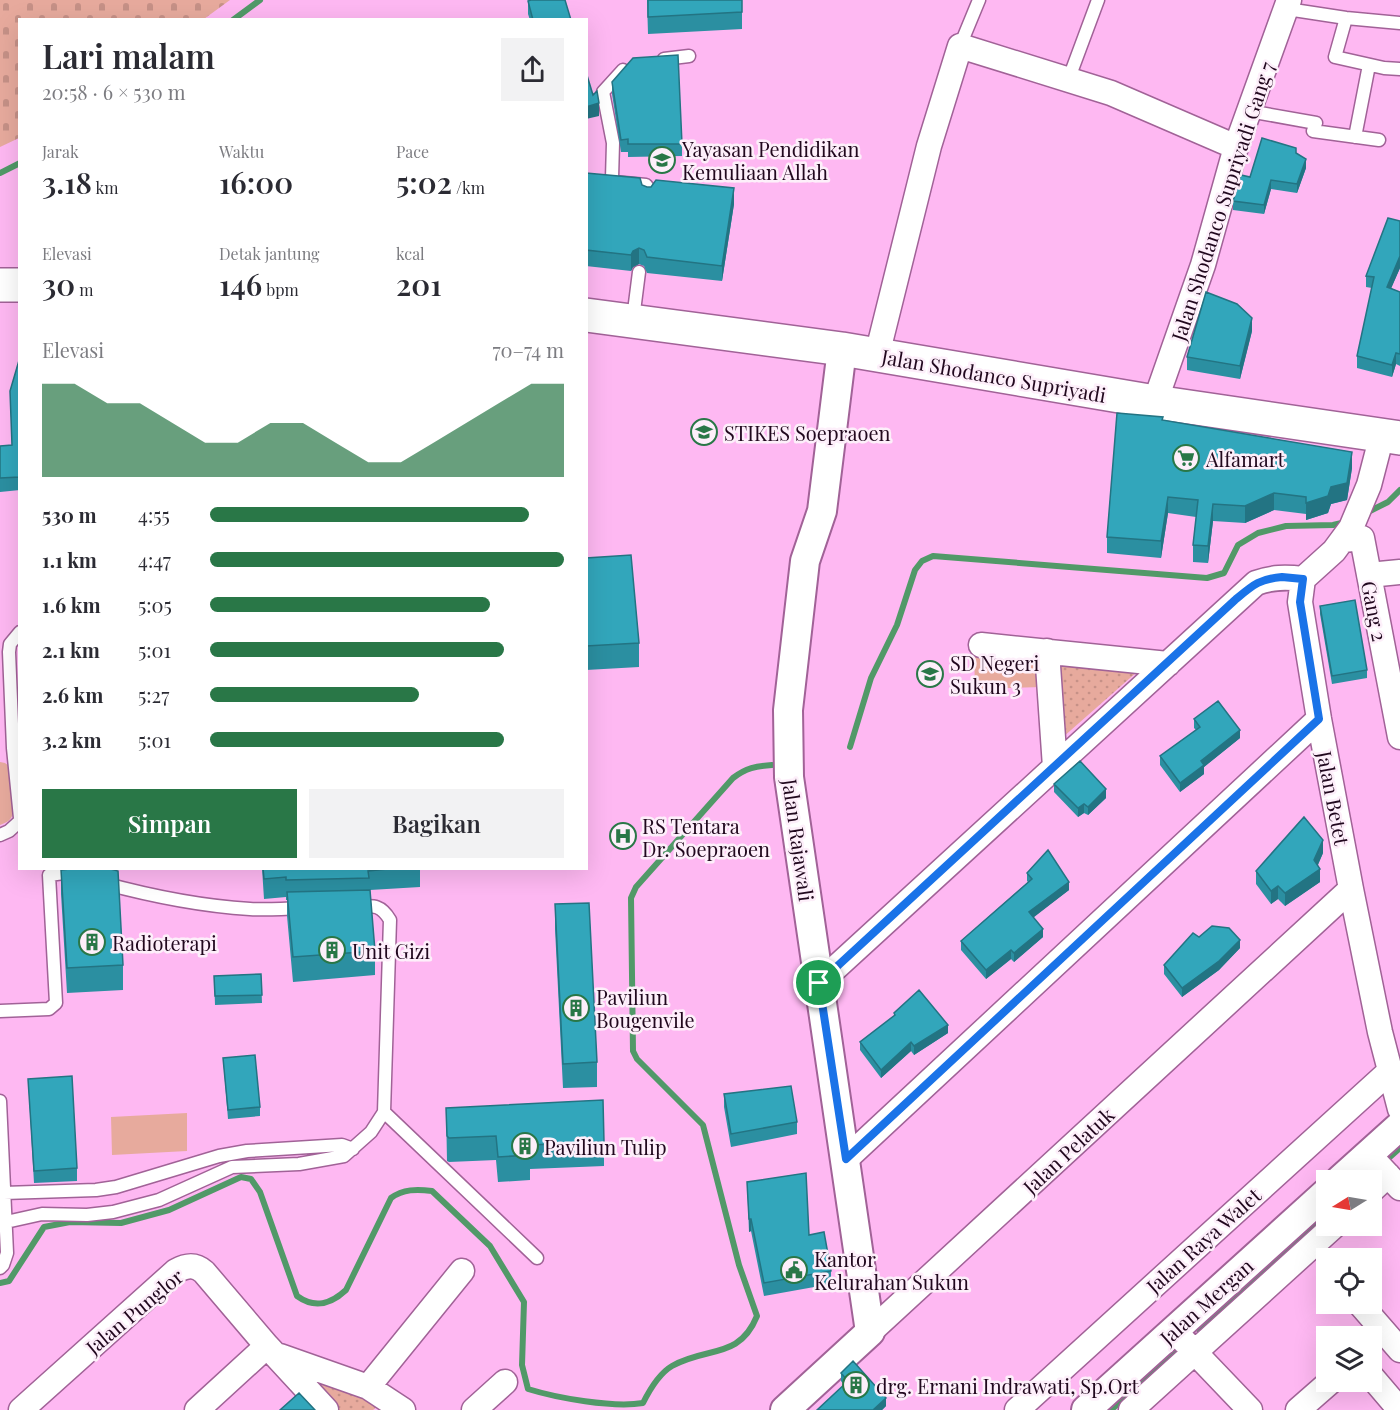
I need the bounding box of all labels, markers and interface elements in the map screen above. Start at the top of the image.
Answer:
text: Lari malam [42,33,215,77]
button: share [501,38,564,101]
street label: Jalan Shodanco Supriyadi Gang 7 [1164,58,1280,345]
text: 20:58 · 6 × 530 m [42,78,185,105]
place label: Yayasan Pendidikan Kemuliaan Allah [681,135,859,185]
text: Jarak [42,141,79,162]
text: Waktu [219,141,264,162]
text: Pace [396,141,429,162]
school or university icon: Yayasan Pendidikan Kemuliaan Allah [647,145,677,175]
text: 3.18 [42,162,92,202]
text: 16:00 [219,162,293,202]
text: 5:02 [396,162,452,202]
text: km [92,177,118,198]
text: /km [452,177,485,198]
text: Elevasi [42,243,92,264]
text: Detak jantung [219,243,319,264]
text: kcal [396,243,425,264]
text: 30 [42,264,75,304]
text: 146 [219,264,262,304]
text: 201 [396,264,442,304]
text: m [75,279,93,300]
text: bpm [262,279,299,300]
text: Elevasi [42,336,104,363]
text: 70–74 m [492,336,564,363]
street label: Jalan Shodanco Supriyadi [879,342,1109,408]
school or university icon: STIKES Soepraoen [689,417,719,447]
place label: STIKES Soepraoen [724,419,890,446]
supermarket icon: Alfamart [1171,443,1201,473]
place label: Alfamart [1205,445,1286,472]
text: 530 m [42,501,97,528]
text: 4:55 [138,501,170,528]
text: 1.1 km [42,546,97,573]
text: 4:47 [138,546,171,573]
street label: Gang 2 [1356,579,1394,643]
text: 1.6 km [42,591,101,618]
text: 5:05 [138,591,172,618]
text: 2.1 km [42,636,100,663]
text: 5:01 [138,636,171,663]
place label: SD Negeri Sukun 3 [950,649,1040,699]
school or university icon: SD Negeri Sukun 3 [915,659,945,689]
text: 2.6 km [42,681,103,708]
text: 5:27 [138,681,169,708]
text: 3.2 km [42,726,102,753]
text: 5:01 [138,726,171,753]
street label: Jalan Betet [1311,748,1357,848]
street label: Jalan Rajawali [777,776,821,903]
button: Simpan [42,789,297,858]
button: Bagikan [309,789,564,858]
place label: RS Tentara Dr. Soepraoen [642,812,770,862]
hospital icon: RS Tentara Dr. Soepraoen [608,821,638,851]
building icon: Radioterapi [77,927,107,957]
place label: Radioterapi [112,929,217,956]
building icon: Unit Gizi [317,935,347,965]
place label: Unit Gizi [352,937,430,964]
pin [793,957,844,1008]
icon: arrive [802,966,835,999]
place label: Paviliun Bougenvile [596,983,695,1033]
building icon: Paviliun Bougenvile [561,993,591,1023]
street label: Jalan Pelatuk [1016,1101,1119,1200]
building icon: Paviliun Tulip [510,1131,540,1161]
place label: Paviliun Tulip [544,1133,667,1160]
north arrow [1316,1170,1382,1236]
map controls [1316,1170,1382,1392]
street label: Jalan Raya Walet [1139,1181,1267,1299]
place label: Kantor Kelurahan Sukun [814,1245,969,1295]
button: locate [1316,1248,1382,1314]
street label: Jalan Mergan [1153,1252,1259,1351]
public building icon: Kantor Kelurahan Sukun [779,1255,809,1285]
street label: Jalan Punglor [79,1262,189,1360]
button: layers [1316,1326,1382,1392]
building icon: drg. Ernani Indrawati, Sp.Ort [841,1370,871,1400]
place label: drg. Ernani Indrawati, Sp.Ort [876,1372,1140,1399]

